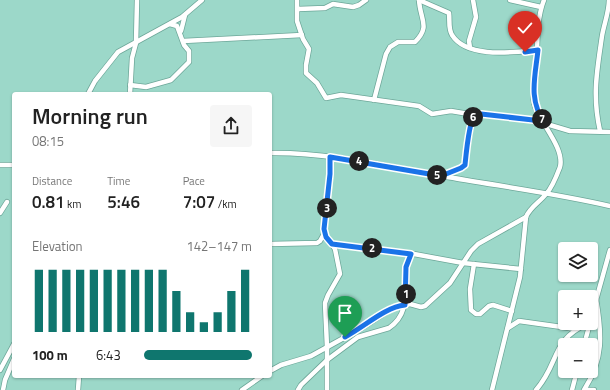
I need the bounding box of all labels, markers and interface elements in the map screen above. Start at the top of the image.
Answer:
pin [508,11,542,52]
icon: check [514,17,536,39]
text: Morning run [32,99,148,133]
button: share [210,105,252,147]
pin: 6 [463,107,483,127]
text: 6 [470,109,476,125]
pin: 7 [532,109,552,129]
text: 7 [539,111,545,127]
text: 08:15 [32,131,64,151]
pin: 4 [349,151,369,171]
text: 4 [356,153,362,169]
pin: 5 [427,165,447,185]
text: 5 [434,167,440,183]
text: Distance [32,173,72,189]
text: Time [107,173,130,189]
text: Pace [183,173,205,189]
text: 0.81 [32,189,65,215]
text: 5:46 [107,189,140,215]
text: 7:07 [183,189,215,215]
text: km [65,196,82,212]
text: /km [215,196,237,212]
pin: 3 [317,198,337,218]
text: 3 [324,200,330,216]
text: Elevation [32,236,83,256]
text: 142–147 m [186,236,252,256]
pin: 2 [362,238,382,258]
text: 2 [369,240,375,256]
map controls [558,242,598,378]
button: layers [558,242,598,282]
pin: 1 [396,284,416,304]
text: 1 [403,286,409,302]
button: + [558,290,598,330]
pin [328,296,362,337]
icon: arrive [334,302,356,324]
button: − [558,338,598,378]
text: 100 m [32,345,68,365]
text: 6:43 [96,345,121,365]

